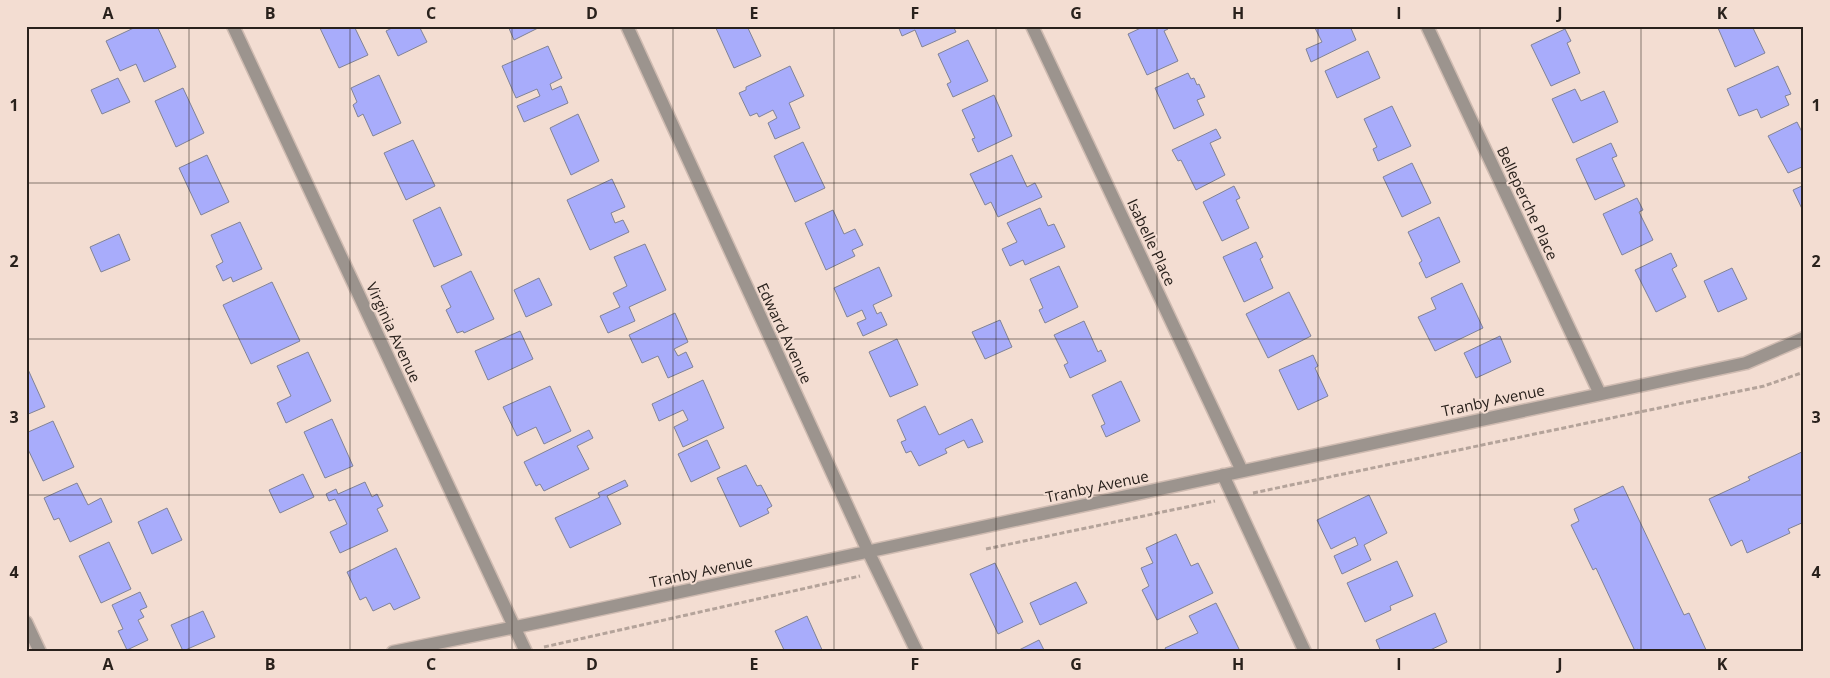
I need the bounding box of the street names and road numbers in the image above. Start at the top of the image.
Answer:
street label: Belleperche Place [1493,143,1563,263]
street label: Isabelle Place [1123,195,1181,289]
street label: Virginia Avenue [362,279,426,385]
street label: Edward Avenue [753,279,817,387]
street label: Tranby Avenue [1440,379,1546,421]
street label: Tranby Avenue [1044,465,1150,507]
street label: Tranby Avenue [648,550,754,592]

